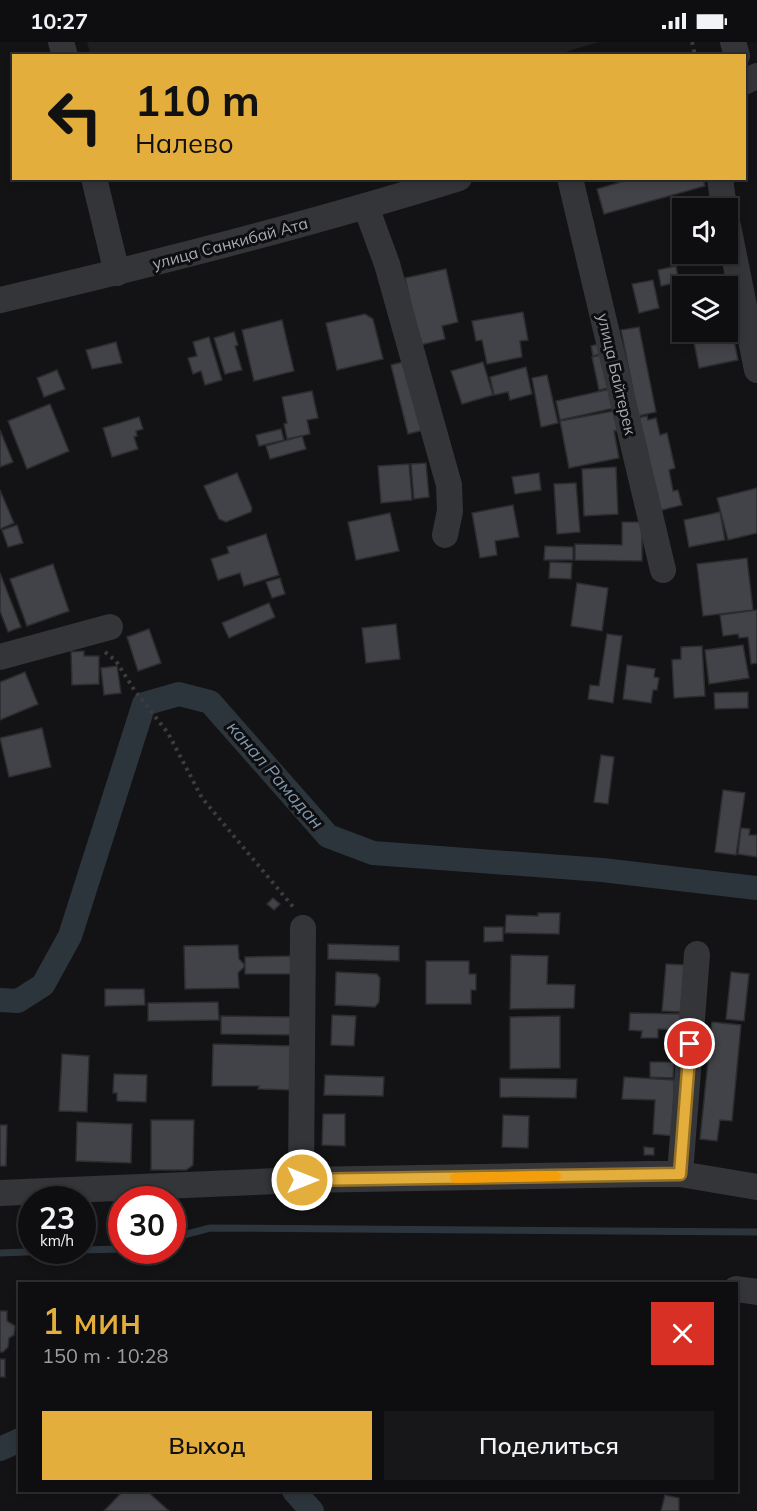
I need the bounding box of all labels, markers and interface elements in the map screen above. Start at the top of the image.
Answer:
text: 10:27 [30,7,88,35]
text: 110 m [135,74,260,127]
icon: left [36,78,114,156]
text: Налево [135,126,234,160]
map controls [672,198,738,342]
button: sound [672,198,738,264]
street label: улица Санкибай Ата [150,213,310,273]
button: layers [672,276,738,342]
street label: улица Байтерек [593,311,641,437]
water label: канал Рамадан [222,716,329,834]
pin [664,1018,715,1069]
icon: arrive [673,1027,706,1060]
position arrow [270,1148,334,1212]
speed limit sign: 30 [108,1186,186,1264]
text: 23 [39,1199,75,1237]
text: km/h [40,1231,74,1250]
text: 1 мин [42,1298,141,1343]
button: close [651,1302,714,1365]
text: 150 m · 10:28 [42,1343,168,1368]
button: Выход [42,1411,372,1480]
button: Поделиться [384,1411,714,1480]

